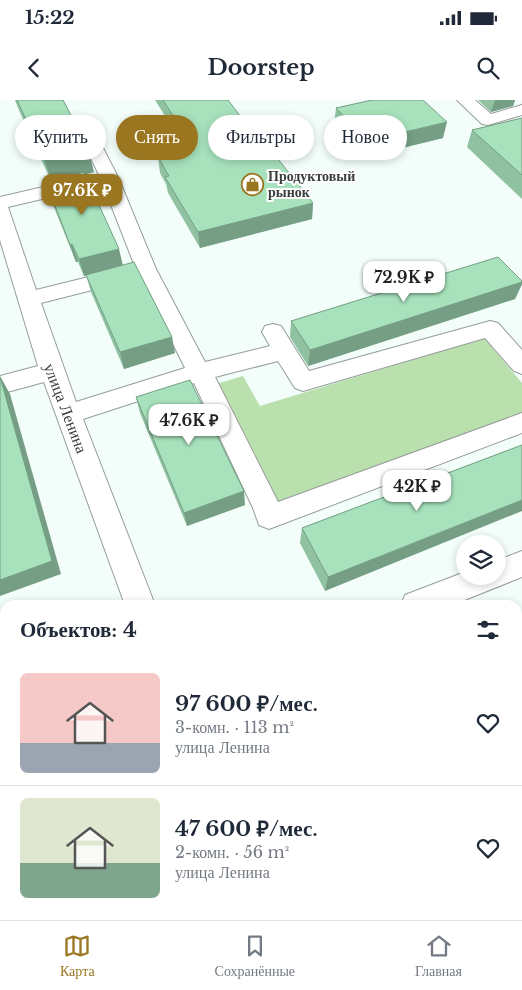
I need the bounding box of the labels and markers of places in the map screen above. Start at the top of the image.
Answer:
place label: Продуктовый рынок [268,167,355,201]
shop icon: Продуктовый рынок [240,172,264,196]
pin: 97.6K ₽ [36,174,128,216]
pin: 72.9K ₽ [358,260,450,303]
pin: 47.6K ₽ [143,404,235,446]
pin: 42K ₽ [382,470,452,512]

